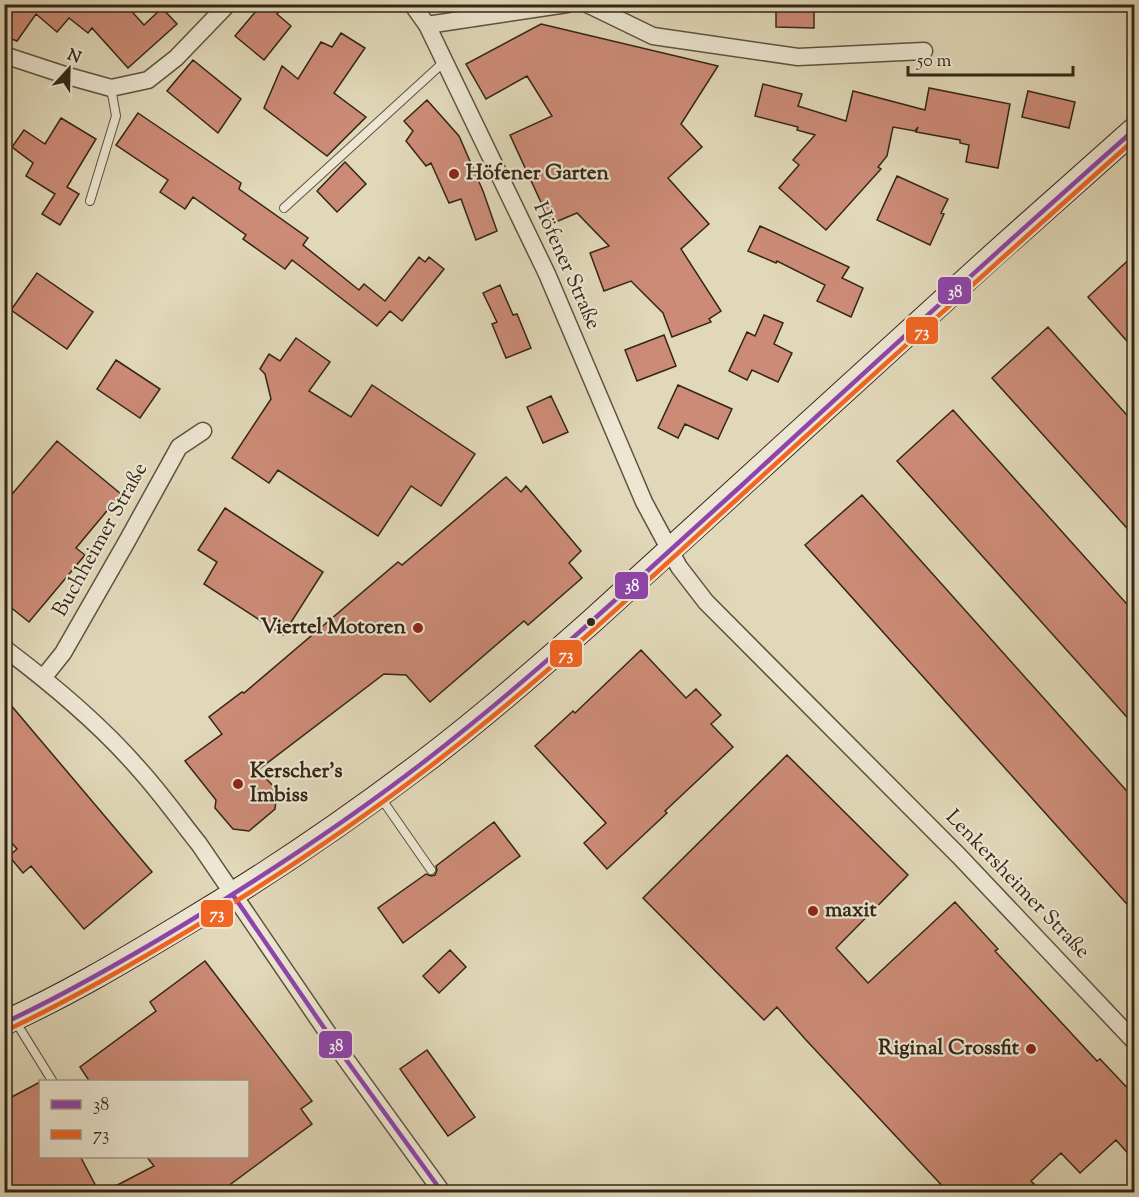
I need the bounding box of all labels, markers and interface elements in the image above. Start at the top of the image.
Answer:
north arrow [39,39,99,99]
scale bar [908,39,1073,77]
text: N [63,44,84,71]
text: 50 m [916,49,952,75]
place label: Höfener Garten [466,159,609,189]
marker: Höfener Garten [447,167,461,181]
street label: Höfener Straße [524,197,608,335]
line badge: 38 [937,276,972,305]
text: 38 [948,282,962,305]
line badge: 73 [905,316,939,345]
text: 73 [915,322,930,345]
street label: Buchheimer Straße [46,457,156,623]
line badge: 38 [614,571,649,600]
text: 38 [625,576,639,599]
place label: Viertel Motoren [260,613,407,643]
unlabelled marker [585,616,597,628]
marker: Viertel Motoren [411,621,425,635]
line badge: 73 [549,639,583,668]
text: 73 [559,645,574,668]
place label: Kerscher's Imbiss [250,757,343,811]
marker: Kerscher's Imbiss [231,777,245,791]
street label: Lenkersheimer Straße [938,804,1096,966]
place label: maxit [825,896,877,926]
line badge: 73 [200,899,234,928]
text: 73 [210,904,225,927]
marker: maxit [806,904,820,918]
line badge: 38 [318,1030,353,1059]
place label: Riginal Crossfit [878,1034,1020,1064]
text: 38 [329,1036,343,1059]
marker: Riginal Crossfit [1024,1042,1038,1056]
legend [39,1080,249,1158]
text: 38 [93,1093,109,1119]
text: 73 [93,1123,109,1149]

